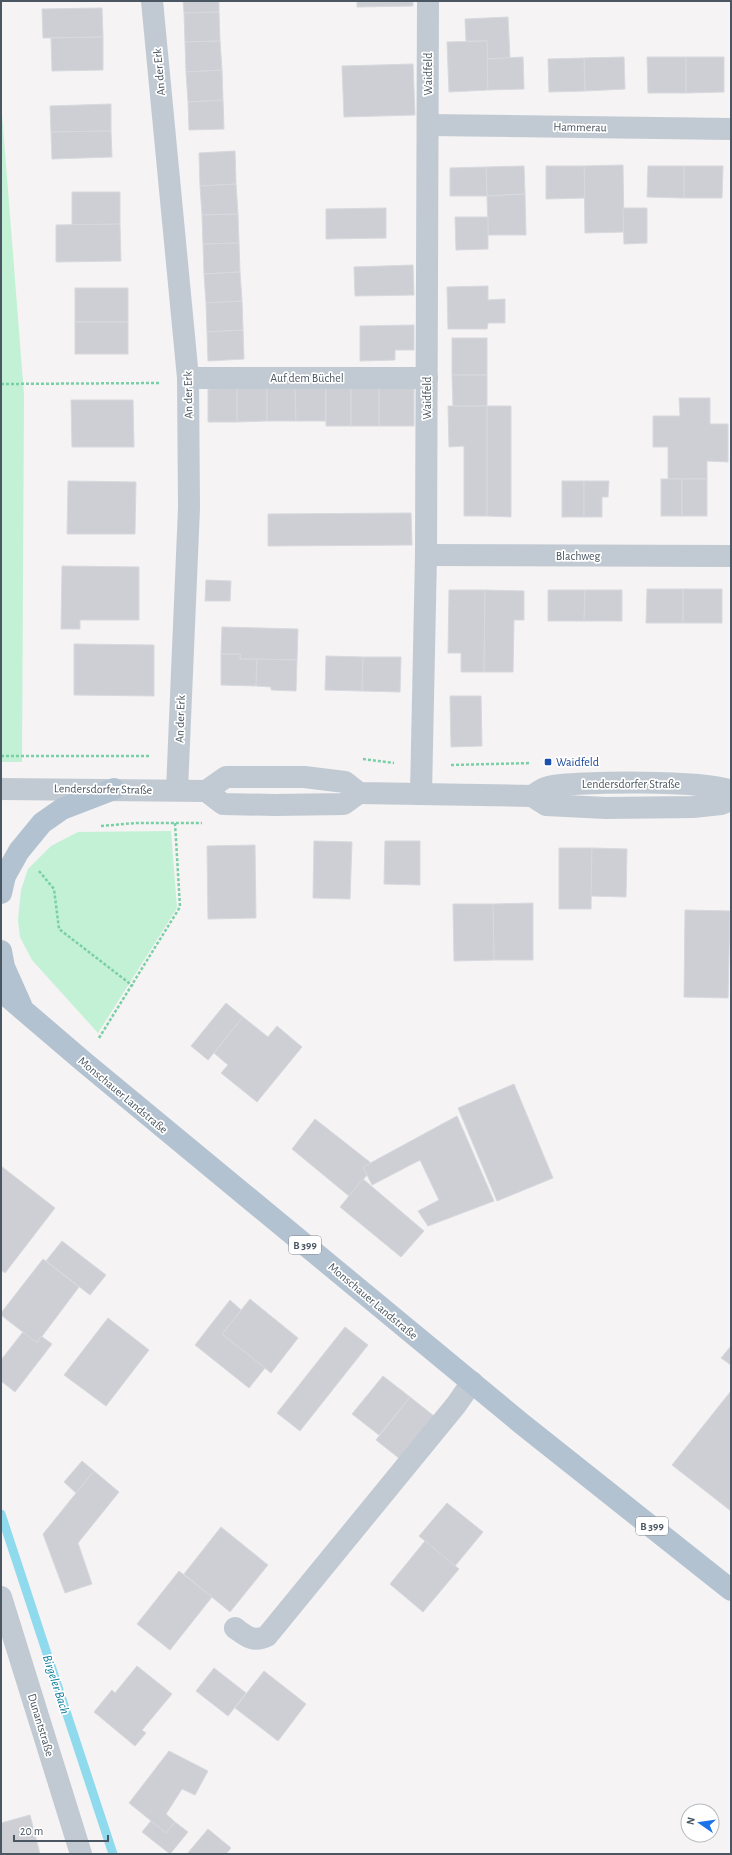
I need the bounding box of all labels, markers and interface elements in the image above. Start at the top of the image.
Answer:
street label: An der Erk [151,47,167,96]
street label: Waidfeld [422,53,434,95]
street label: Hammerau [553,121,607,133]
street label: An der Erk [182,371,194,419]
street label: Auf dem Büchel [270,372,344,384]
street label: Waidfeld [421,377,433,419]
street label: Blachweg [556,550,601,562]
street label: An der Erk [173,694,187,743]
place label: Waidfeld [556,756,599,768]
marker: Waidfeld [543,757,553,767]
street label: Lendersdorfer Straße [582,778,680,790]
street label: Lendersdorfer Straße [54,782,152,796]
street label: Monschauer Landstraße [76,1054,170,1136]
road number: B 399 [289,1236,321,1254]
street label: Monschauer Landstraße [326,1260,420,1342]
road number: B 399 [636,1517,668,1535]
water label: Birgeler Bach [40,1653,71,1716]
street label: Dunantstraße [26,1692,56,1758]
north arrow [680,1803,720,1843]
text: N [685,1816,697,1826]
scale bar [14,1817,108,1843]
text: 20 m [20,1825,43,1837]

